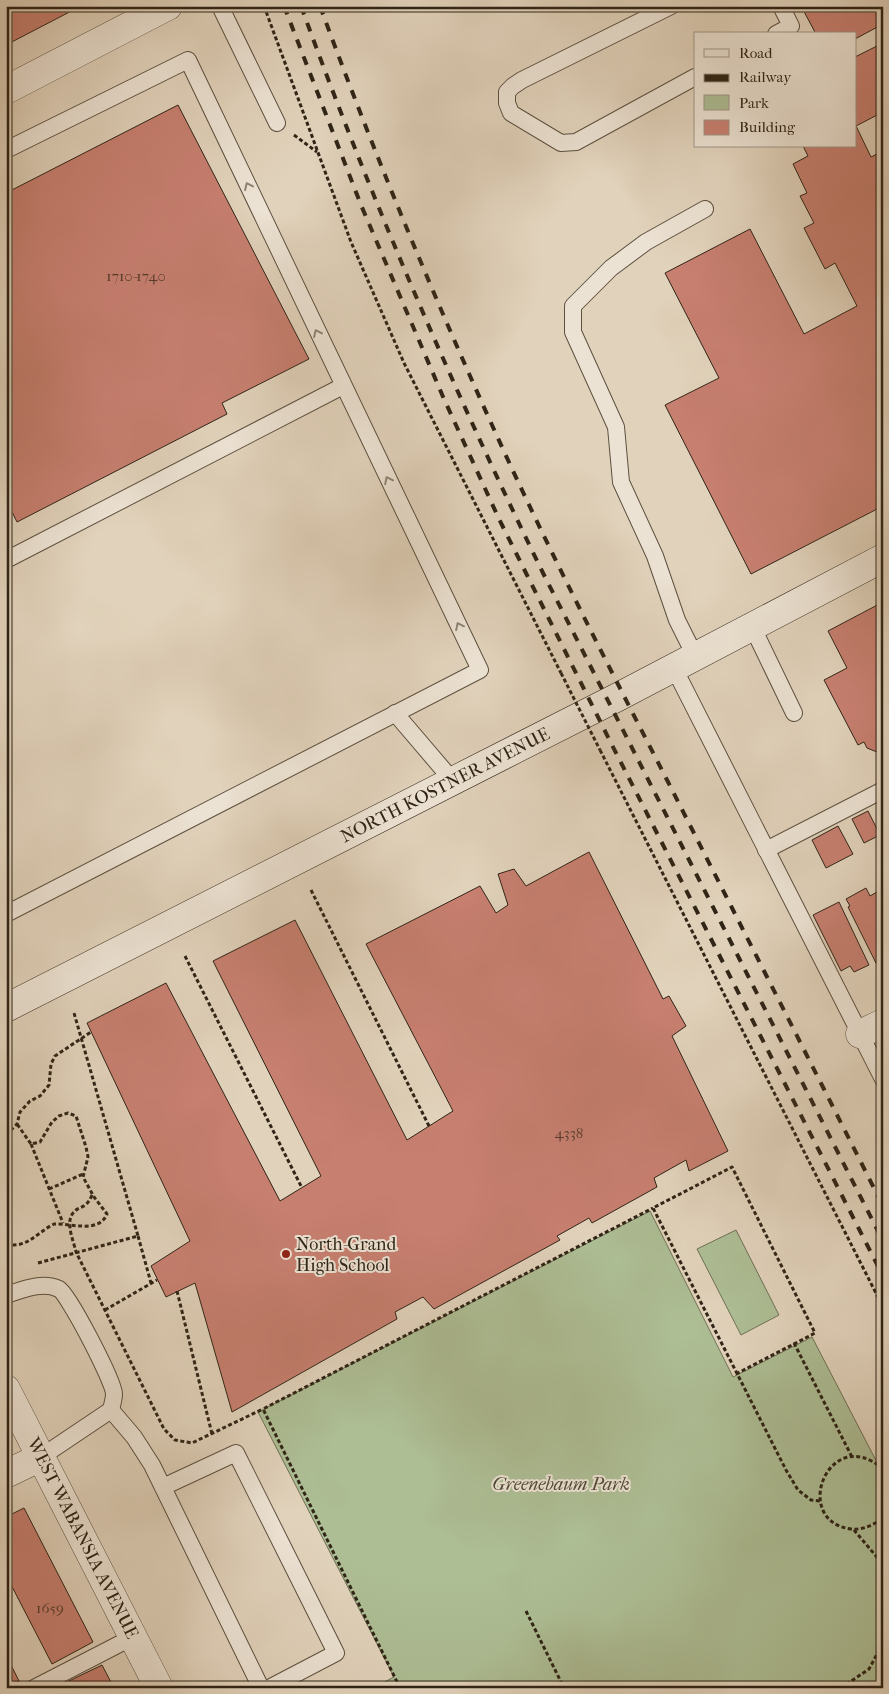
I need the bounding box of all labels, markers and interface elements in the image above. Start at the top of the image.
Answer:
legend [694,32,856,148]
text: Road [739,44,773,62]
text: Railway [739,68,792,86]
text: Park [739,94,769,112]
text: Building [739,118,796,136]
one-way arrow [243,182,254,191]
house number: 1710-1740 [106,267,166,285]
one-way arrow [313,329,324,338]
one-way arrow [384,476,394,485]
one-way arrow [454,622,465,631]
street label: NORTH KOSTNER AVENUE [337,723,553,847]
house number: 4338 [555,1124,583,1142]
place label: North-Grand High School [296,1234,396,1276]
marker: North-Grand High School [280,1248,292,1260]
street label: WEST WABANSIA AVENUE [22,1433,143,1642]
park label: Greenebaum Park [492,1474,630,1495]
house number: 1659 [36,1599,64,1617]

